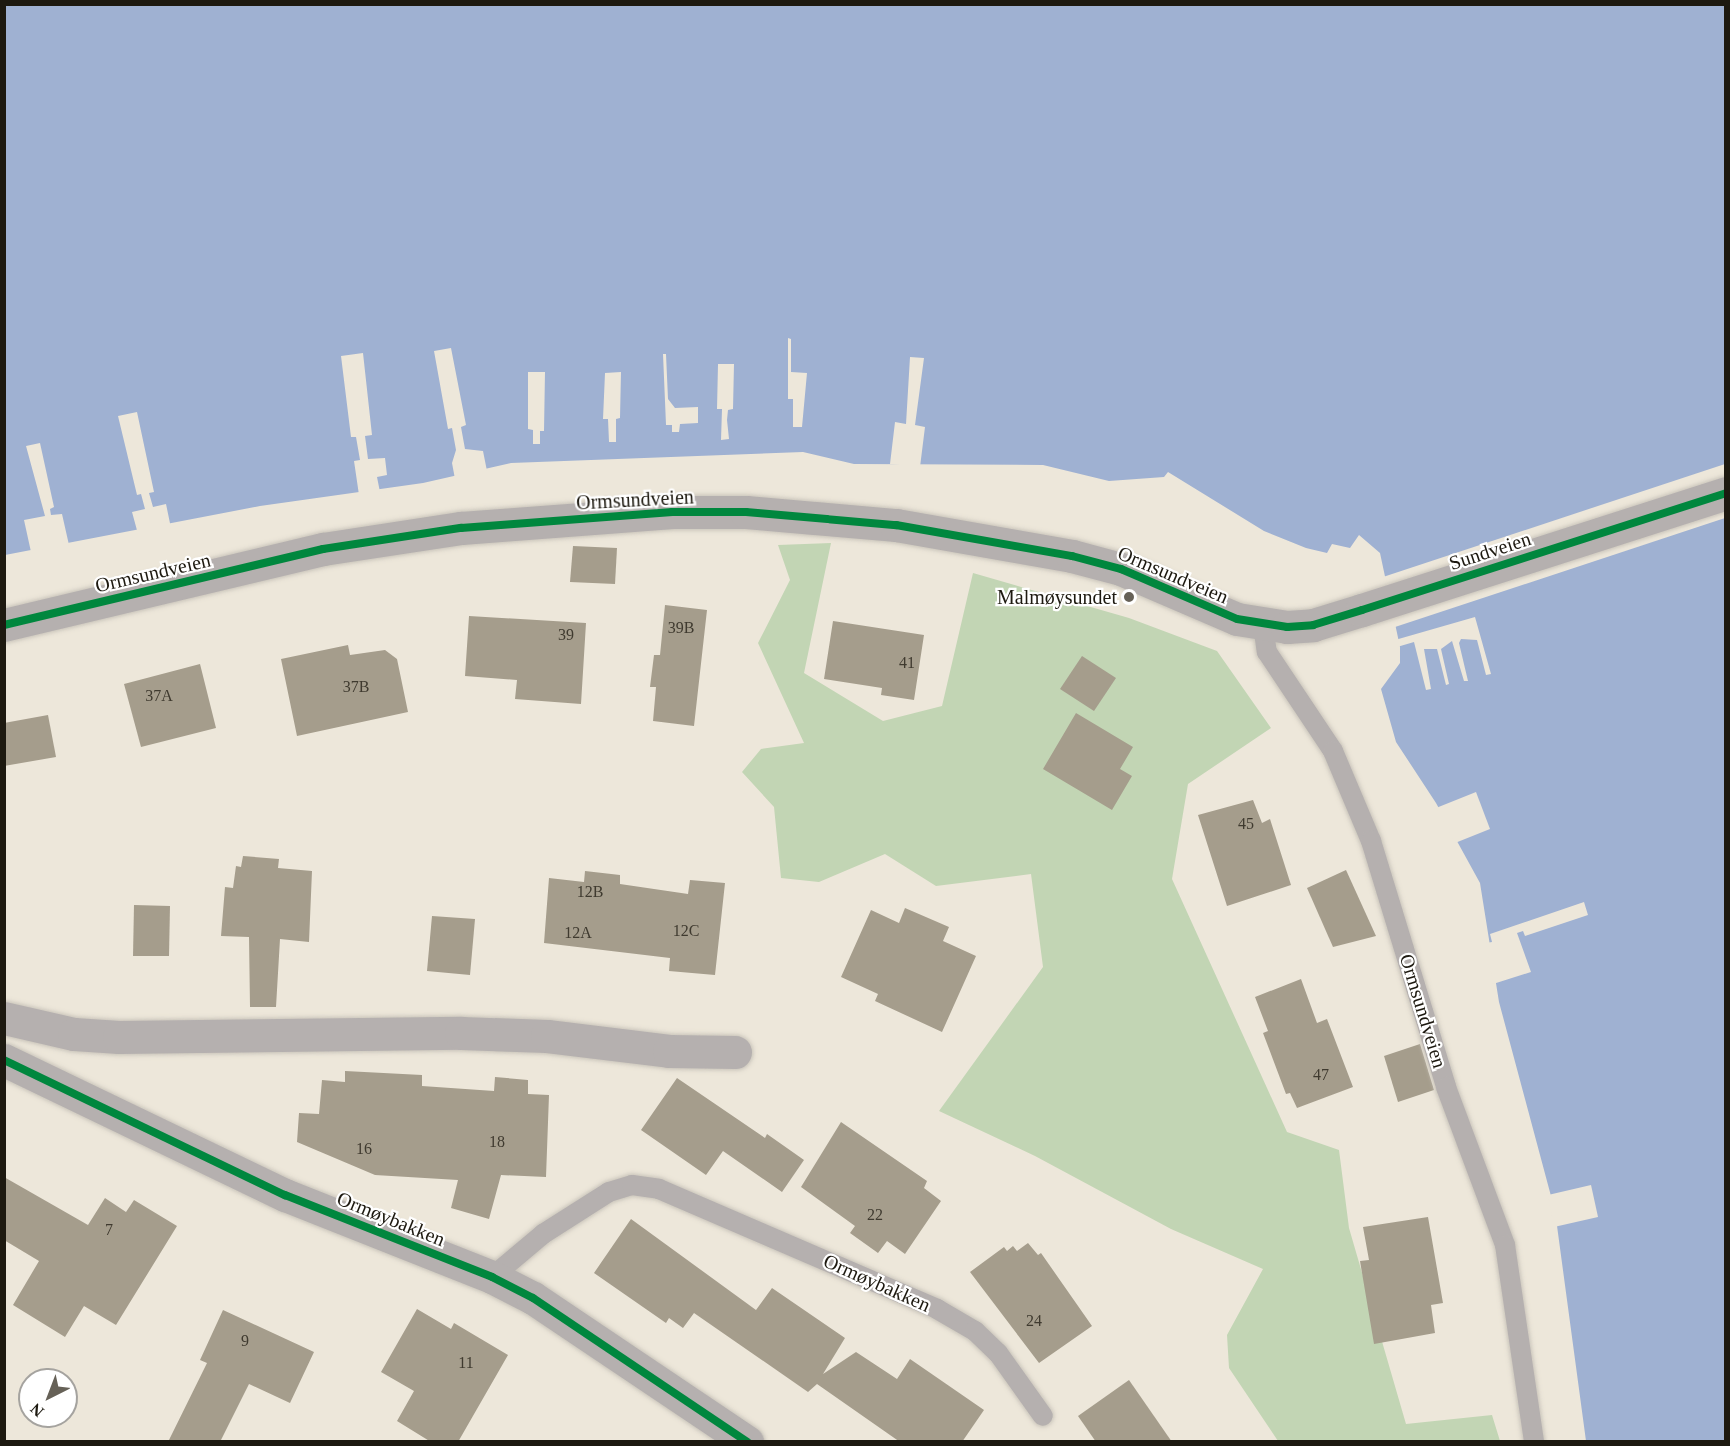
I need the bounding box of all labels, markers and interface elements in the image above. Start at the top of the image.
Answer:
street label: Ormsundveien [576,485,694,515]
street label: Sundveien [1446,527,1534,575]
street label: Ormsundveien [1114,541,1232,609]
street label: Ormsundveien [93,548,213,598]
place label: Malmøysundet [997,585,1117,609]
marker: Malmøysundet [1122,590,1136,604]
house number: 39B [668,618,694,638]
house number: 39 [558,625,574,645]
house number: 41 [899,653,915,673]
house number: 37B [343,677,369,697]
house number: 37A [145,686,173,706]
house number: 45 [1238,814,1254,834]
house number: 12B [577,882,603,902]
house number: 12C [673,921,699,941]
house number: 12A [564,923,592,943]
street label: Ormsundveien [1394,951,1452,1071]
house number: 47 [1313,1065,1329,1085]
house number: 18 [489,1132,505,1152]
house number: 16 [356,1139,372,1159]
street label: Ormøybakken [333,1186,449,1252]
house number: 22 [867,1205,883,1225]
house number: 7 [105,1220,113,1240]
street label: Ormøybakken [820,1249,934,1317]
house number: 24 [1026,1311,1042,1331]
house number: 9 [241,1331,249,1351]
house number: 11 [458,1353,474,1373]
north arrow [18,1368,78,1428]
text: N [27,1400,47,1420]

